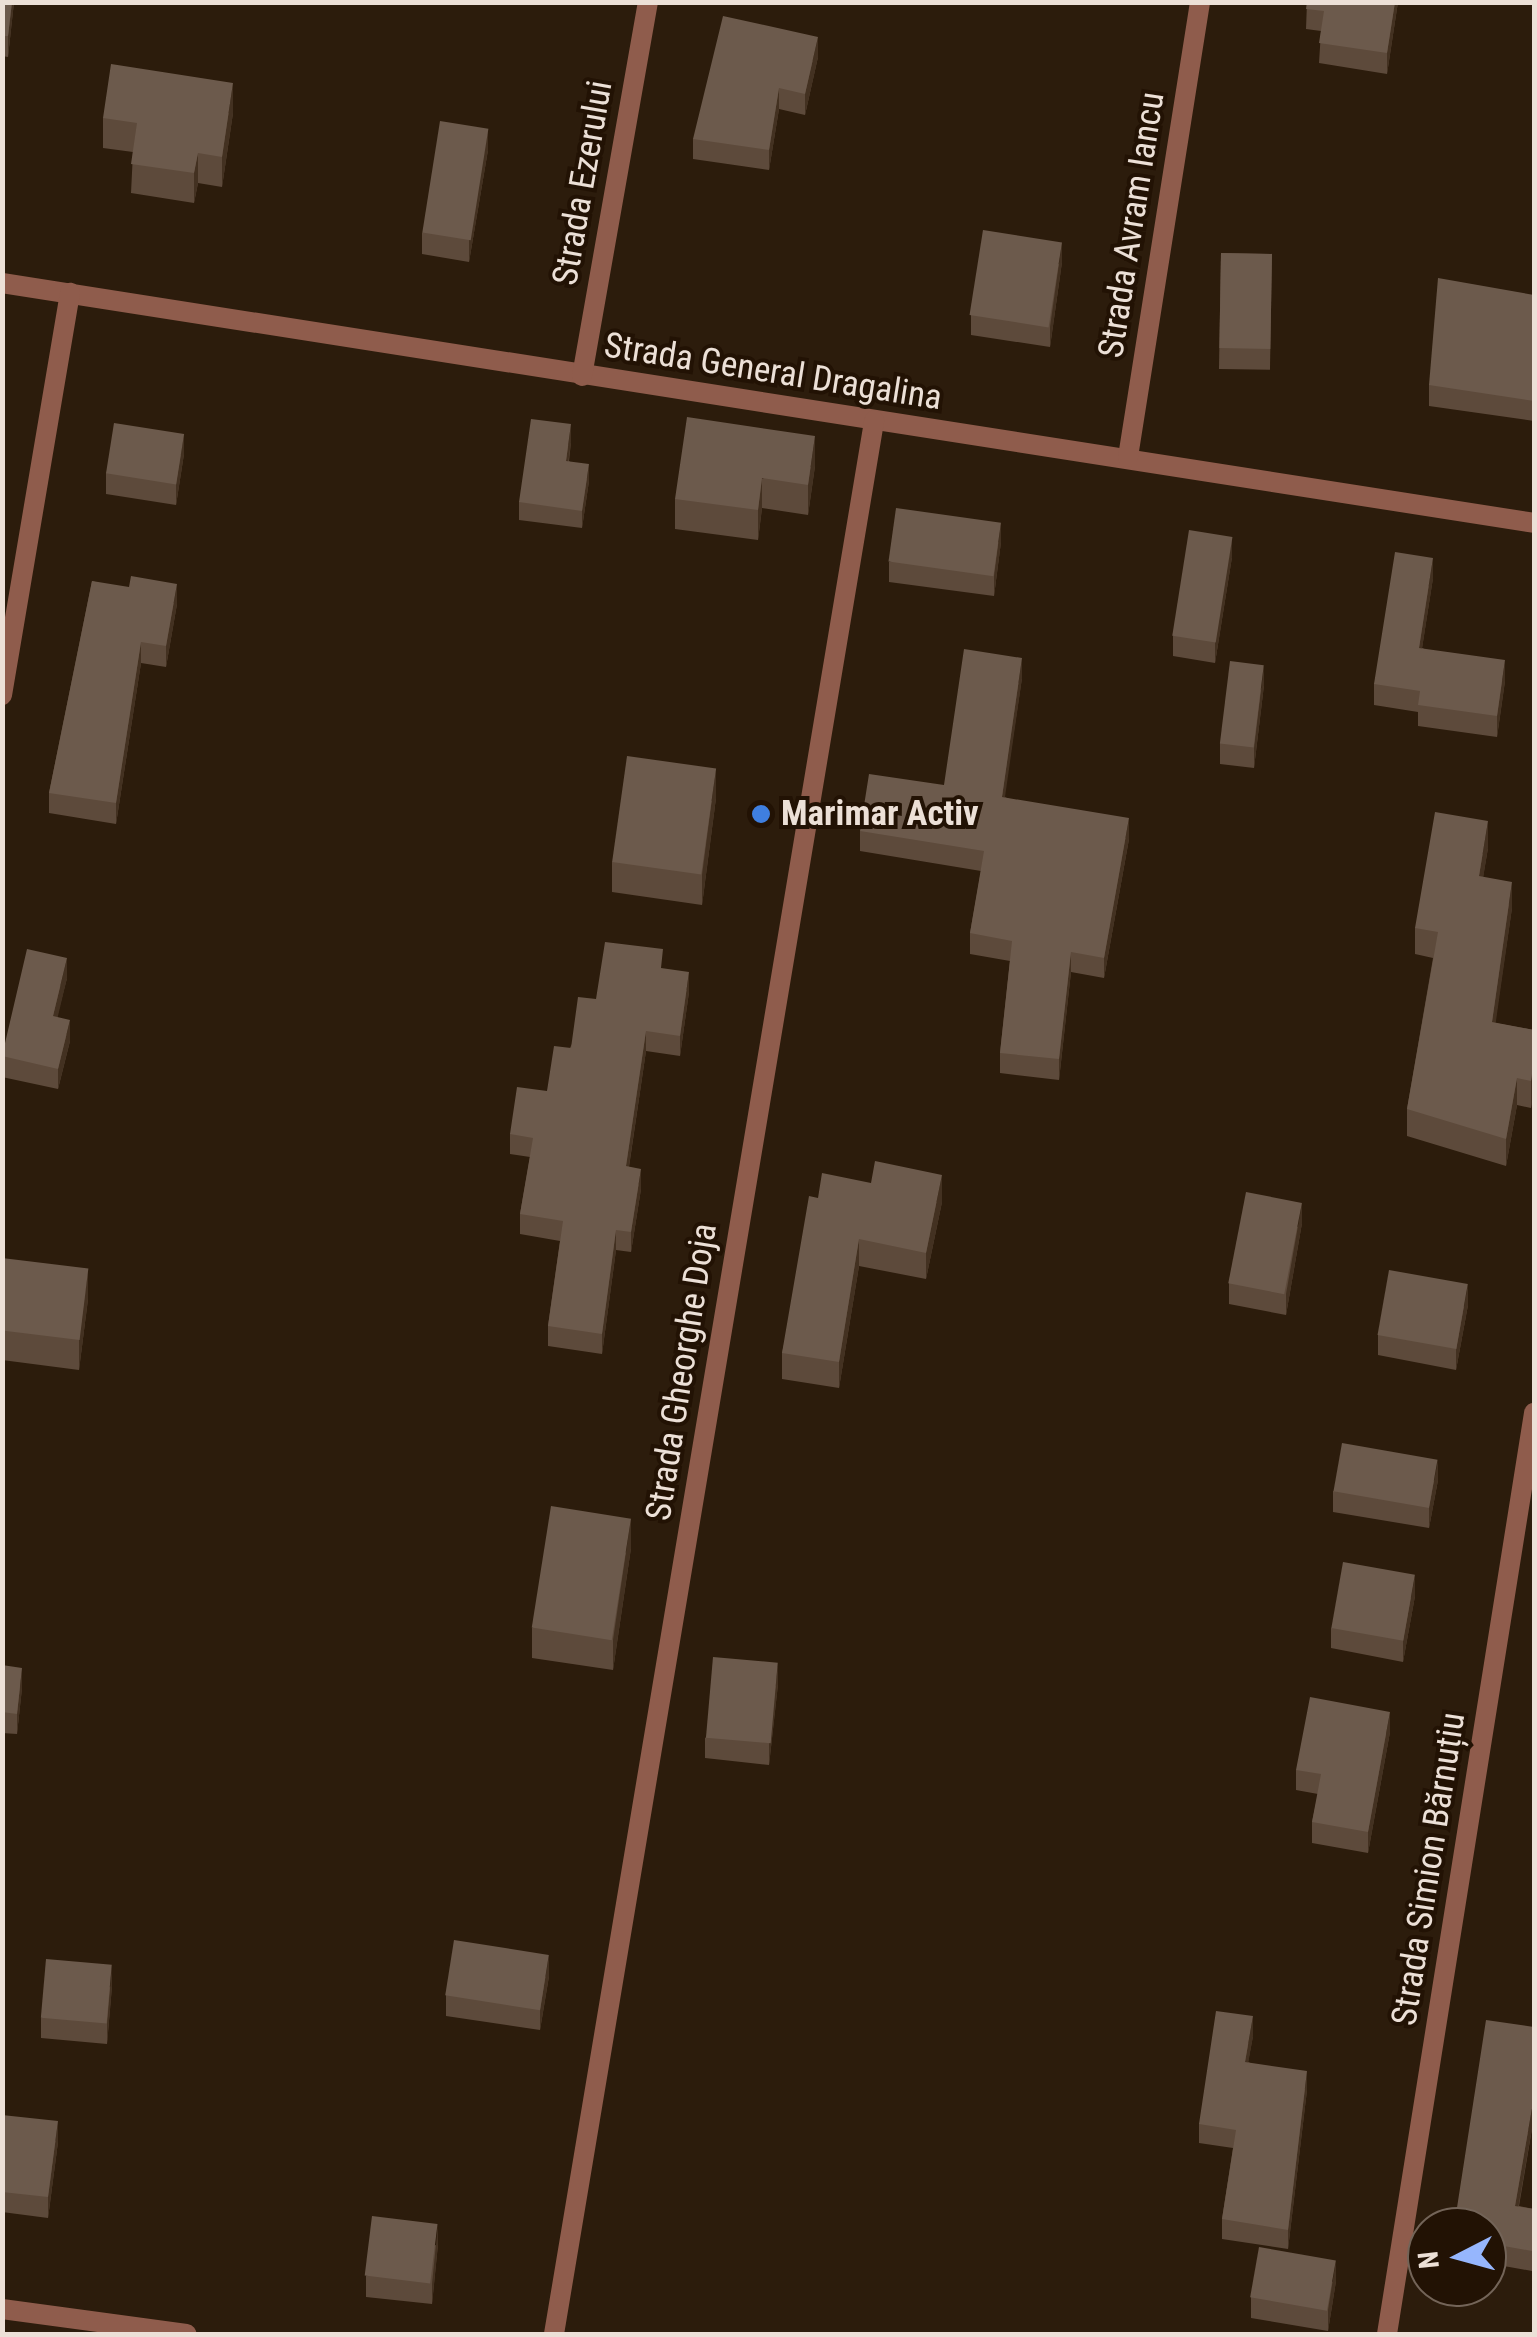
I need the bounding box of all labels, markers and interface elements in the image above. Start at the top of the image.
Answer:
street label: Strada Ezerului [544,77,622,289]
street label: Strada Avram Iancu [1090,89,1174,361]
street label: Strada General Dragalina [601,325,945,419]
place label: Marimar Activ [781,793,979,835]
marker: Marimar Activ [750,803,772,825]
street label: Strada Gheorghe Doja [638,1221,726,1523]
street label: Strada Simion Bărnuțiu [1384,1710,1474,2028]
north arrow [1407,2207,1507,2307]
text: N [1411,2250,1446,2270]

